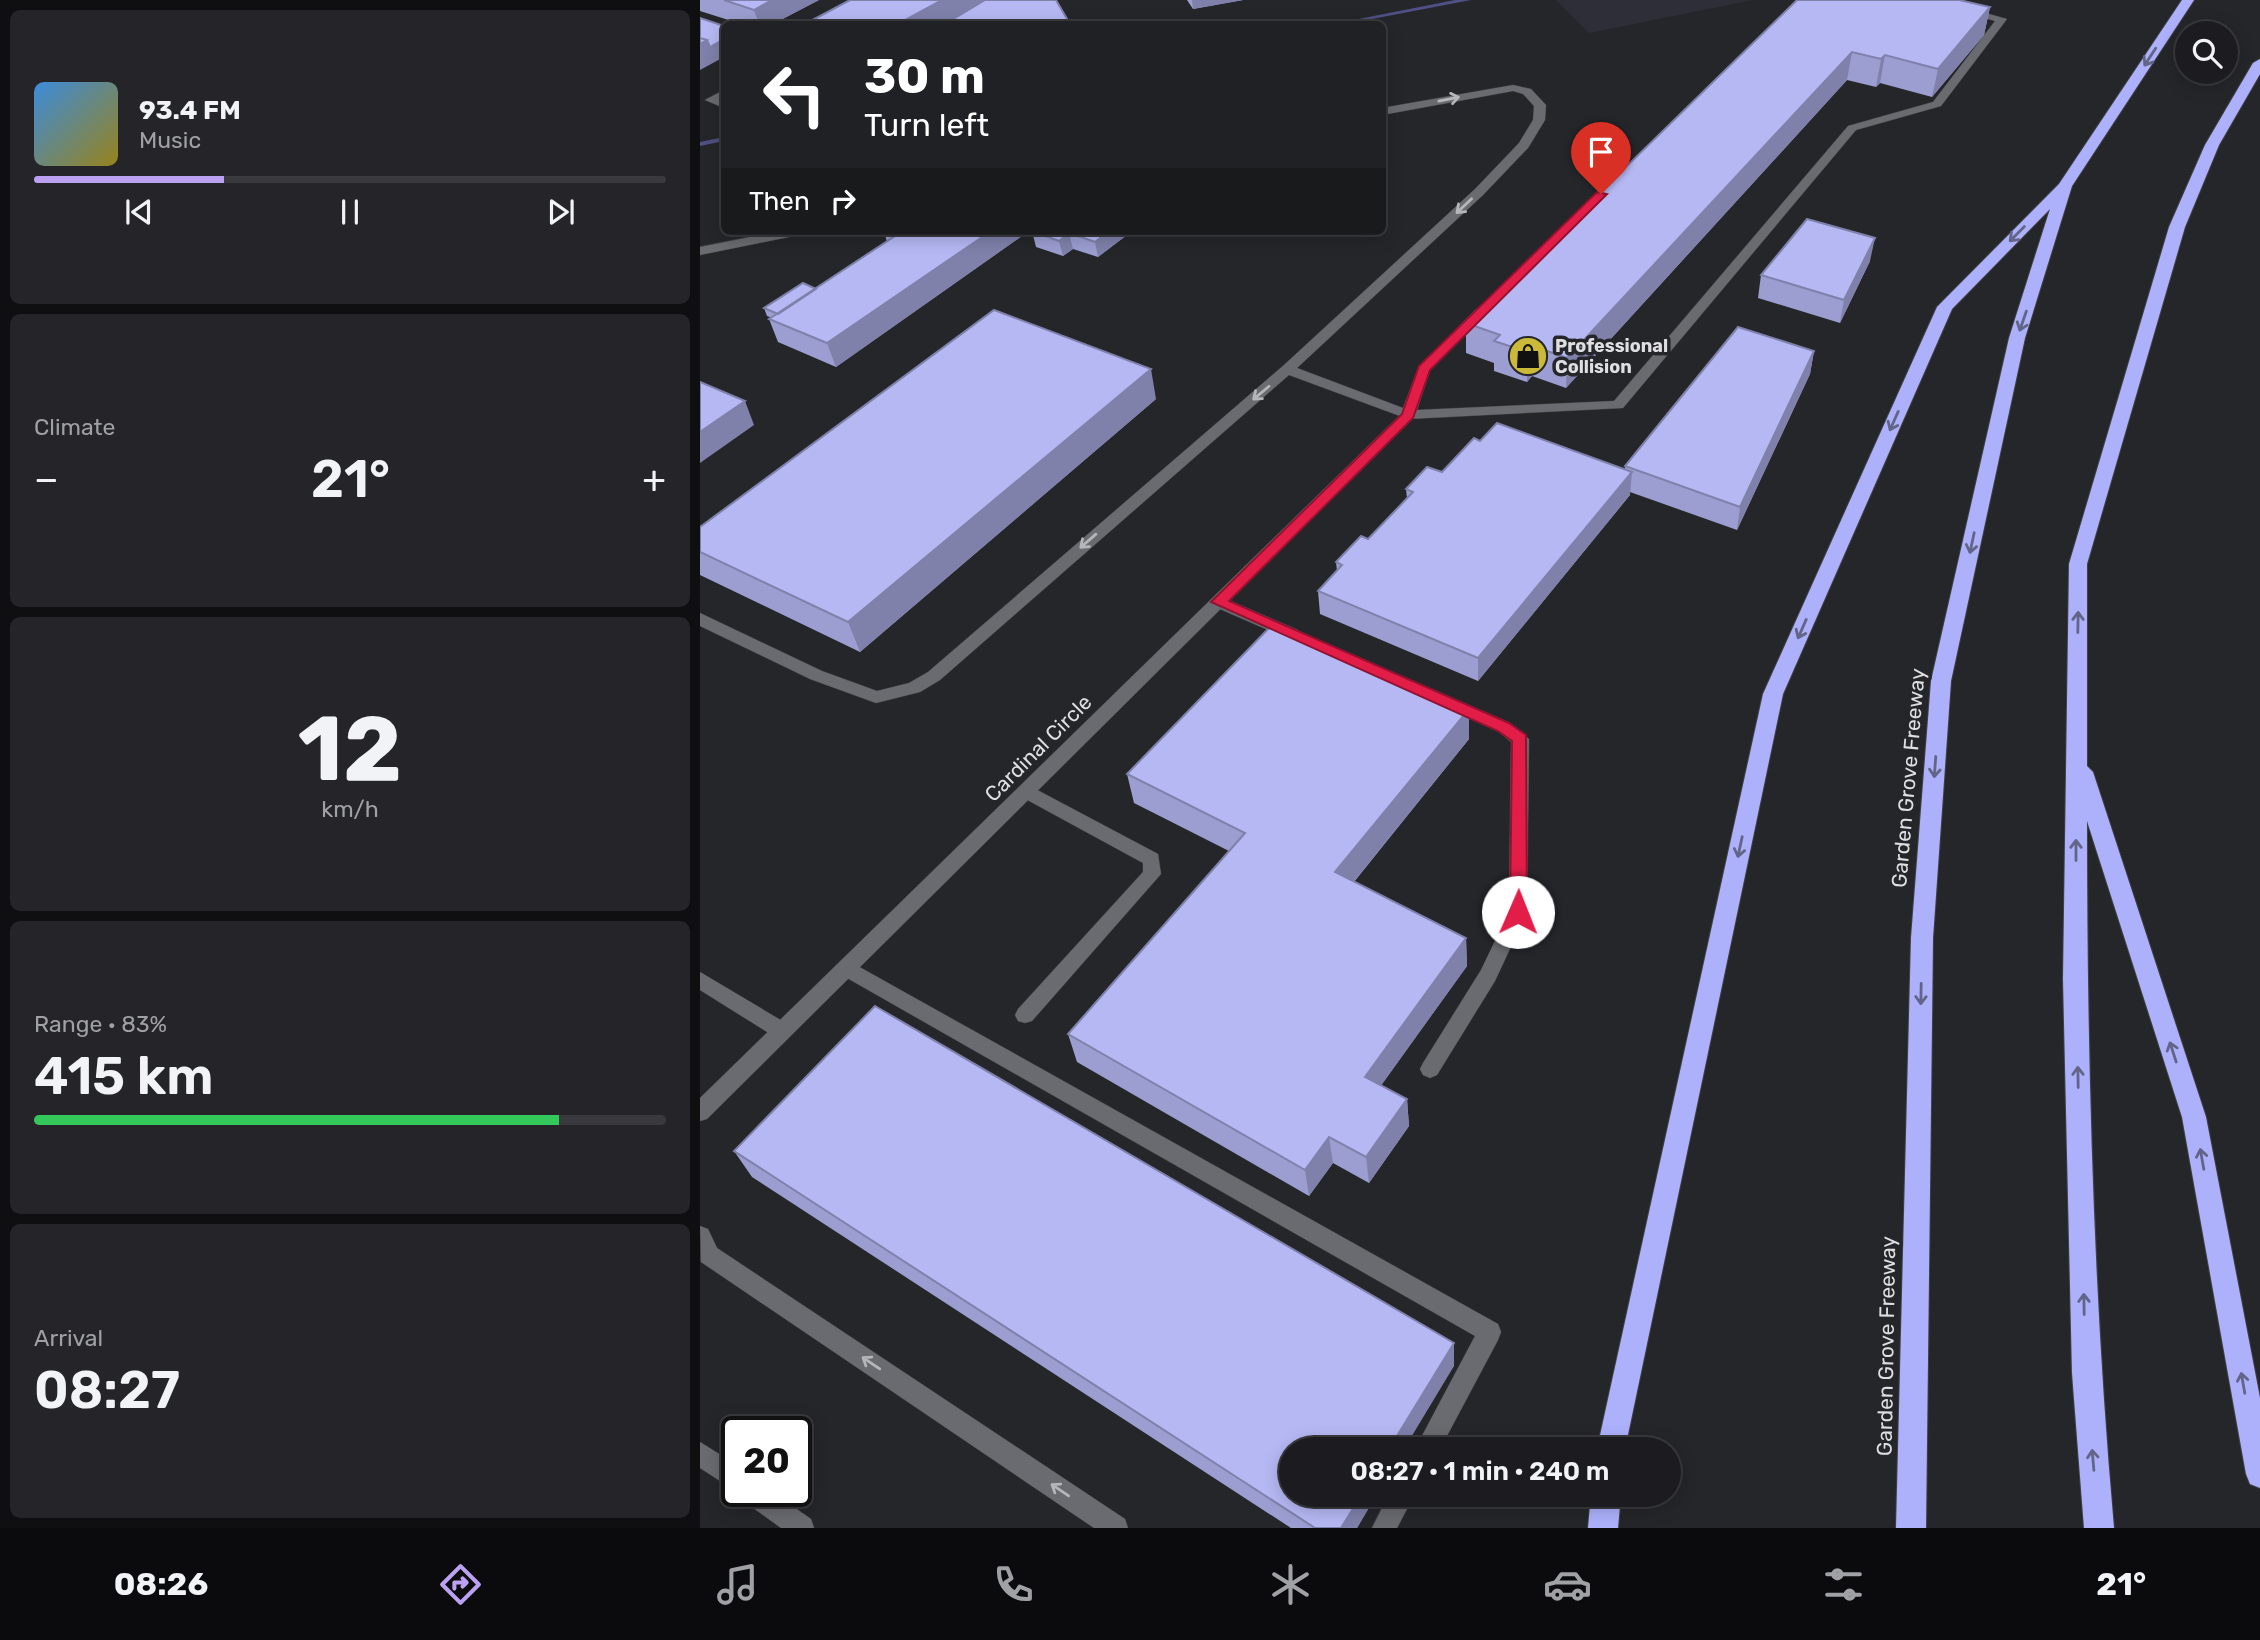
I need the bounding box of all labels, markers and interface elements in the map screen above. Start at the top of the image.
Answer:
map controls [2175,21,2238,84]
button: search [2175,21,2238,84]
text: 30 m [864,47,985,105]
one-way arrow [2143,47,2158,66]
icon: left [749,49,840,140]
one-way arrow [1437,91,1460,105]
text: 93.4 FM [139,95,241,126]
text: Turn left [864,106,989,144]
pin [1571,122,1631,194]
text: Music [139,126,201,154]
icon: arrive [1582,133,1620,171]
icon: right [824,182,862,220]
text: Then [749,186,810,217]
icon: previous [120,193,158,231]
icon: pause [331,193,369,231]
icon: next [542,193,580,231]
one-way arrow [1456,197,1473,214]
one-way arrow [2009,226,2026,243]
one-way arrow [2016,310,2029,332]
shop icon: Professional Collision [1507,335,1549,377]
place label: Professional Collision [1555,335,1668,378]
one-way arrow [1252,385,1270,401]
one-way arrow [1887,410,1900,431]
text: Climate [34,413,115,441]
text: 21° [311,448,390,510]
text: − [34,456,59,502]
text: + [642,456,666,502]
one-way arrow [1965,531,1978,554]
one-way arrow [1079,533,1097,549]
one-way arrow [2071,611,2085,634]
one-way arrow [1795,618,1808,639]
street label: Garden Grove Freeway [1886,667,1930,889]
street label: Cardinal Circle [979,689,1097,807]
text: 12 [298,695,402,803]
one-way arrow [1928,755,1941,777]
text: km/h [321,795,379,823]
one-way arrow [1733,835,1747,858]
one-way arrow [2069,838,2083,861]
position arrow [1481,875,1555,949]
one-way arrow [1914,982,1928,1005]
text: Range · 83% [34,1010,167,1038]
one-way arrow [2166,1041,2179,1063]
text: 415 km [34,1045,213,1107]
one-way arrow [2071,1066,2085,1089]
one-way arrow [2194,1148,2208,1171]
street label: Garden Grove Freeway [1872,1235,1900,1456]
one-way arrow [2077,1293,2090,1316]
text: Arrival [34,1324,103,1352]
one-way arrow [862,1356,881,1371]
text: 08:27 [34,1359,180,1421]
one-way arrow [2236,1372,2249,1395]
speed limit sign: 20 [721,1416,812,1507]
one-way arrow [2086,1449,2099,1472]
text: 08:27 · 1 min · 240 m [1350,1456,1610,1487]
one-way arrow [1051,1483,1070,1497]
icon: directions [436,1560,485,1609]
icon: music [713,1560,762,1609]
icon: phone [989,1560,1038,1609]
icon: climate [1266,1560,1315,1609]
icon: car [1543,1560,1592,1609]
icon: filters [1819,1560,1868,1609]
text: 08:26 [114,1565,208,1603]
text: 21° [2096,1565,2146,1603]

